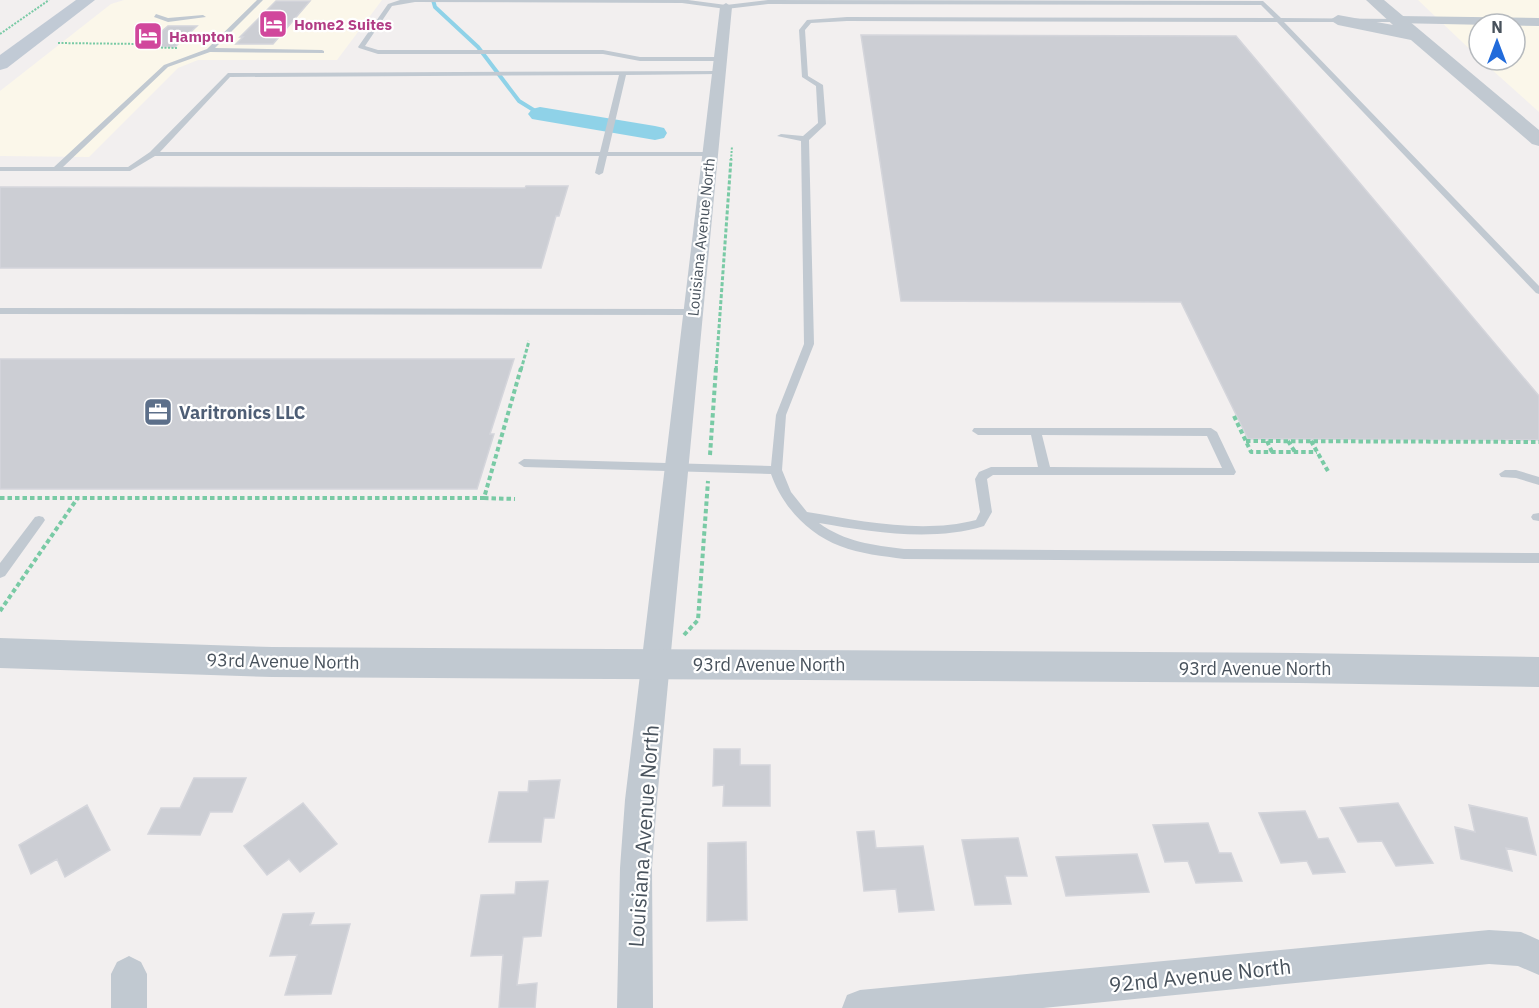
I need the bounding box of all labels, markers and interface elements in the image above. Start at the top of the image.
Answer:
hotel icon: Home2 Suites [257,8,289,40]
north arrow [1467,12,1527,72]
place label: Home2 Suites [294,15,392,34]
text: N [1491,17,1503,37]
hotel icon: Hampton [132,20,164,52]
place label: Hampton [169,27,234,46]
street label: Louisiana Avenue North [683,157,719,317]
office icon: Varitronics LLC [142,396,174,428]
place label: Varitronics LLC [179,401,306,424]
street label: 93rd Avenue North [206,648,360,674]
street label: 93rd Avenue North [692,653,846,676]
street label: 93rd Avenue North [1178,657,1332,680]
street label: Louisiana Avenue North [621,724,665,948]
street label: 92nd Avenue North [1108,952,1292,998]

